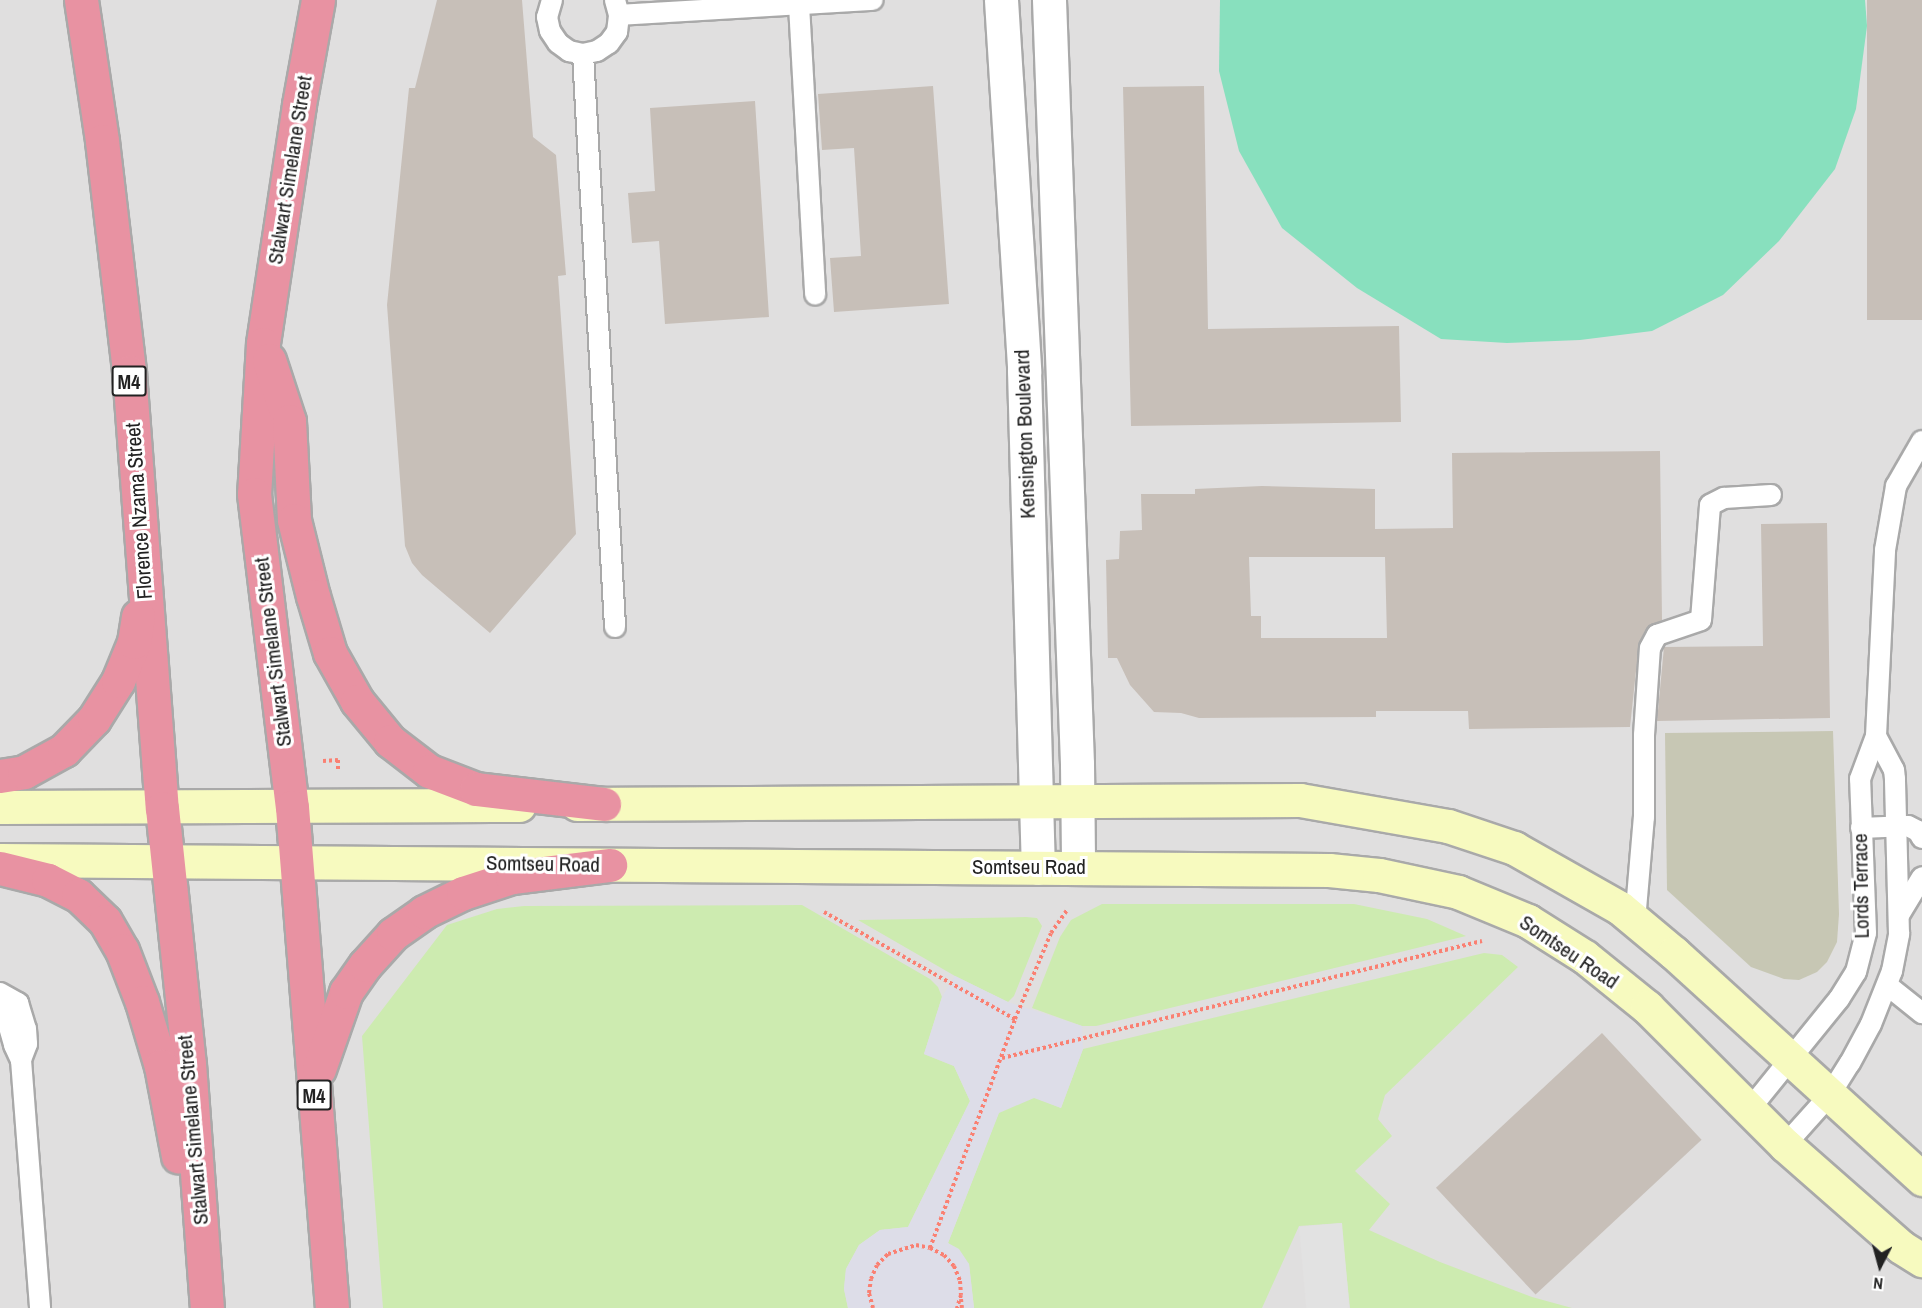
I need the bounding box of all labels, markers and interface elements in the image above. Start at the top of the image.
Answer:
street label: Stalwart Simelane Street [263,74,317,266]
street label: Kensington Boulevard [1009,349,1041,519]
road number: M4 [111,364,147,398]
street label: Florence Nzama Street [120,422,158,600]
street label: Stalwart Simelane Street [249,556,297,748]
street label: Lords Terrace [1847,833,1875,939]
street label: Somtseu Road [486,850,600,878]
street label: Somtseu Road [972,854,1086,880]
street label: Somtseu Road [1515,910,1623,994]
street label: Stalwart Simelane Street [172,1034,214,1226]
road number: M4 [296,1078,332,1112]
north arrow [1850,1236,1910,1296]
text: N [1872,1272,1884,1295]

